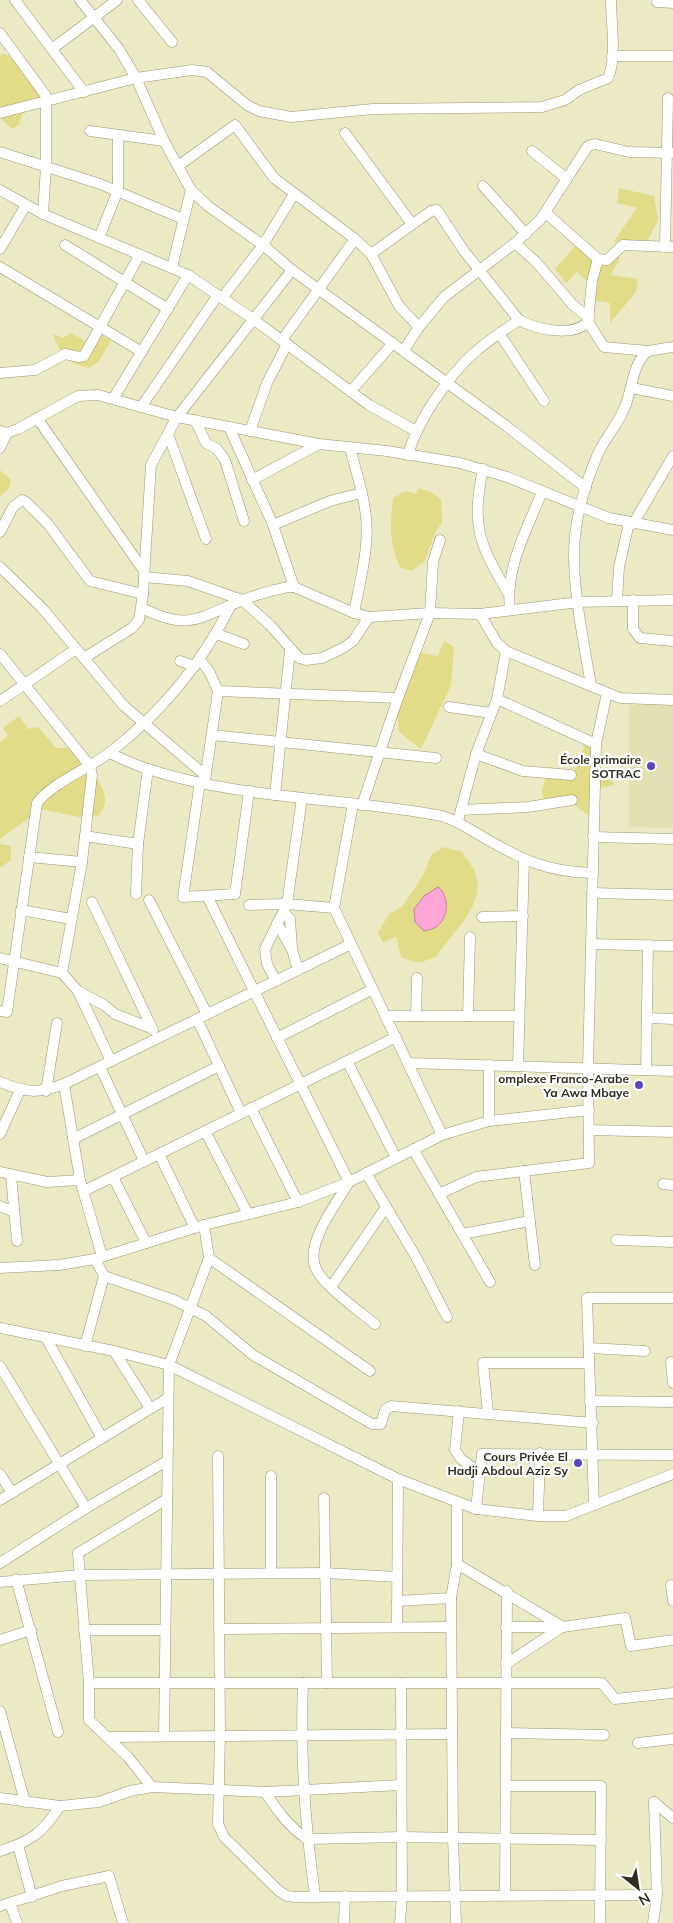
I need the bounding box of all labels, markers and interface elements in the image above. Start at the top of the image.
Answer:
place label: École primaire SOTRAC [560,752,641,781]
marker: École primaire SOTRAC [645,760,657,772]
place label: omplexe Franco-Arabe Ya Awa Mbaye [498,1071,629,1100]
marker: omplexe Franco-Arabe Ya Awa Mbaye [633,1079,645,1091]
place label: Cours Privée El Hadji Abdoul Aziz Sy [448,1449,568,1478]
marker: Cours Privée El Hadji Abdoul Aziz Sy [572,1457,584,1469]
north arrow [613,1863,663,1913]
text: N [635,1889,654,1910]

